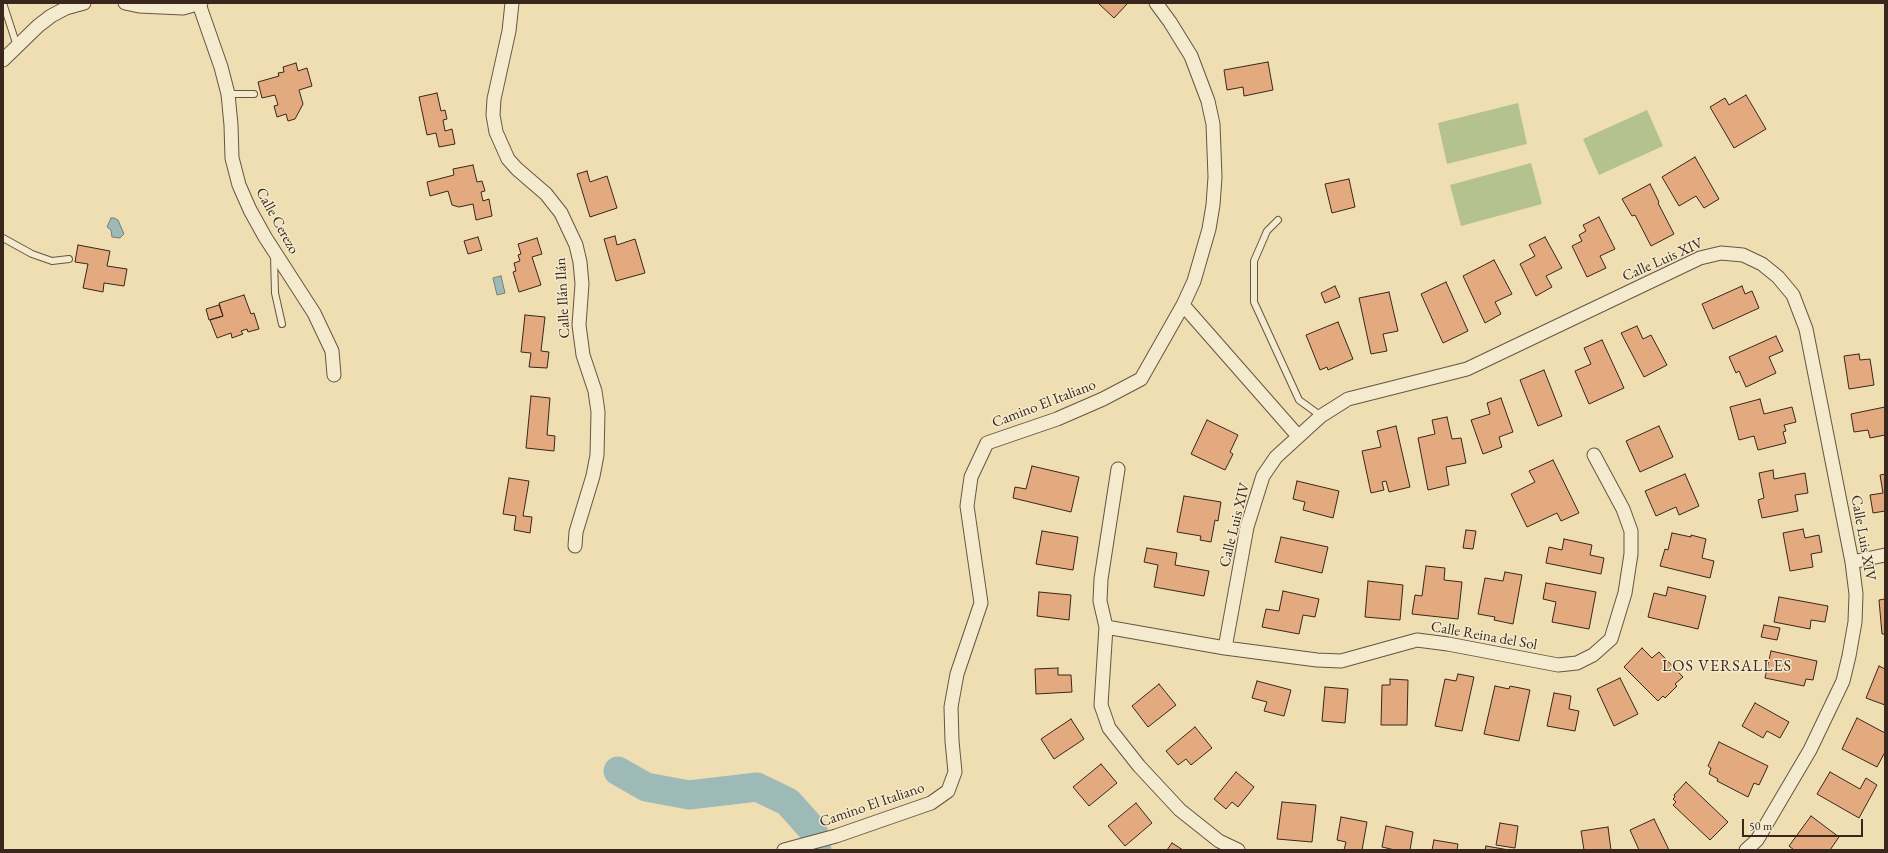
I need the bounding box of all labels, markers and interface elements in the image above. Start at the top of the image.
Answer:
street label: Calle Cerezo [251,185,303,257]
street label: Calle Luis XIV [1620,234,1706,286]
street label: Calle Ilán Ilán [552,257,574,339]
street label: Camino El Italiano [990,376,1098,432]
street label: Calle Luis XIV [1216,481,1254,569]
street label: Calle Luis XIV [1847,494,1879,582]
street label: Calle Reina del Sol [1429,618,1539,654]
district label: LOS VERSALLES [1662,657,1792,677]
street label: Camino El Italiano [817,779,927,831]
scale bar [1744,811,1865,837]
text: 50 m [1749,818,1772,834]

